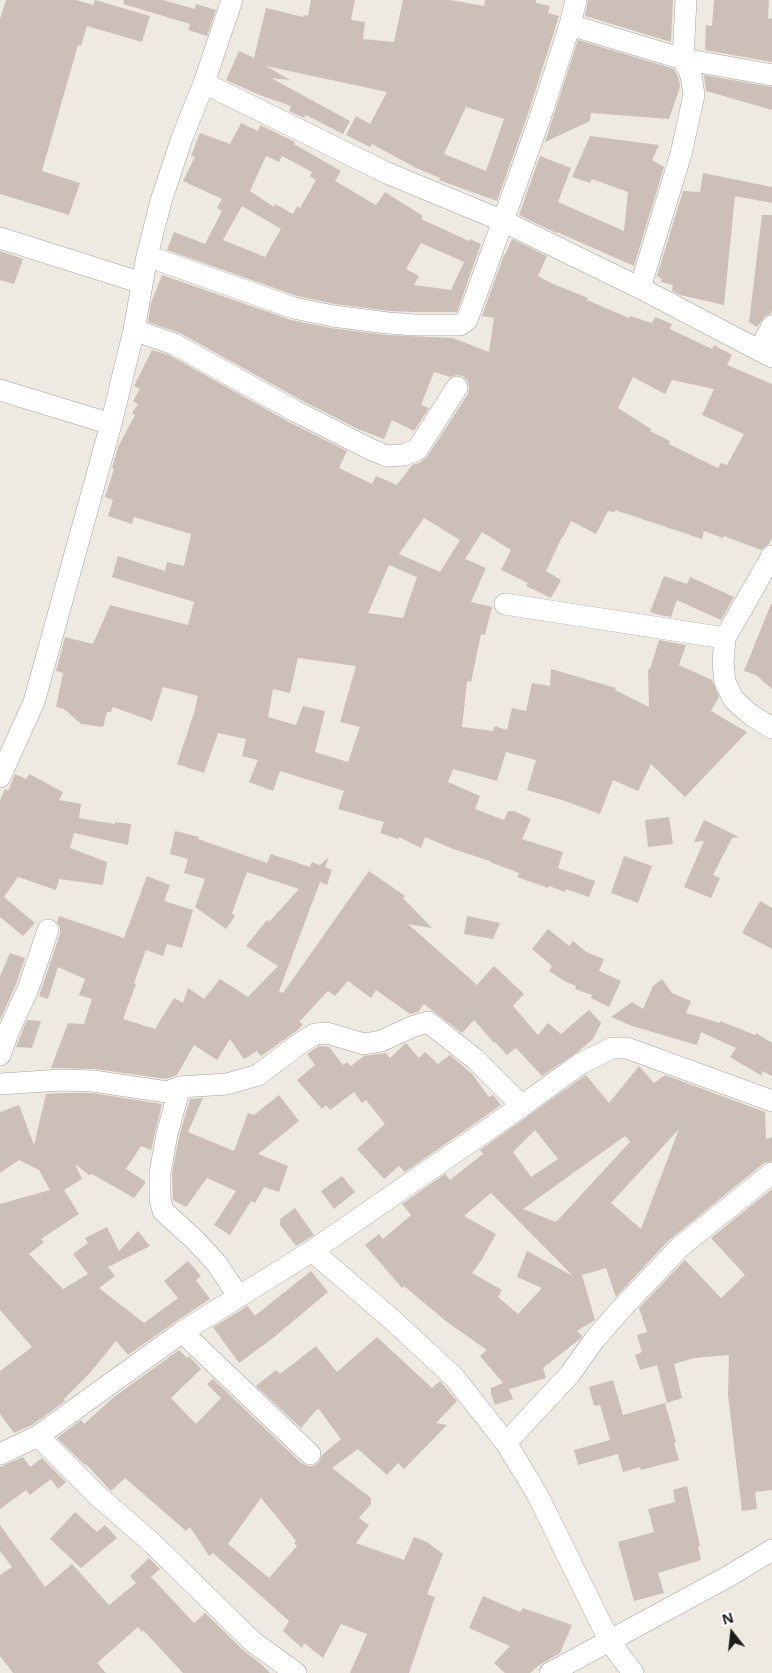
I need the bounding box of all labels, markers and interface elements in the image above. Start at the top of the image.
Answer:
text: N [720,1607,736,1629]
north arrow [707,1608,757,1658]

